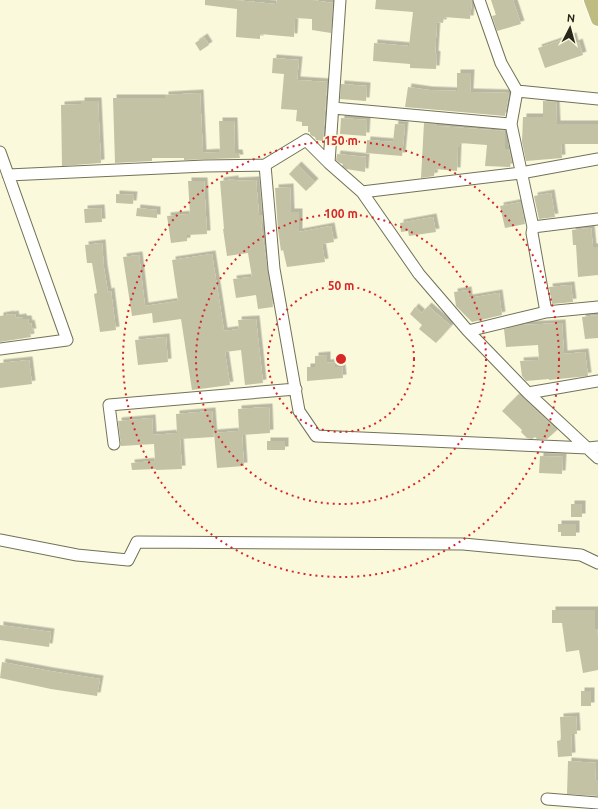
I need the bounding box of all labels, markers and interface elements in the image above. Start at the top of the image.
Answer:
north arrow [550,8,590,48]
text: N [566,12,576,24]
text: 150 m [324,134,358,147]
text: 100 m [324,207,358,220]
text: 50 m [328,279,354,292]
centre of rings [334,352,348,366]

